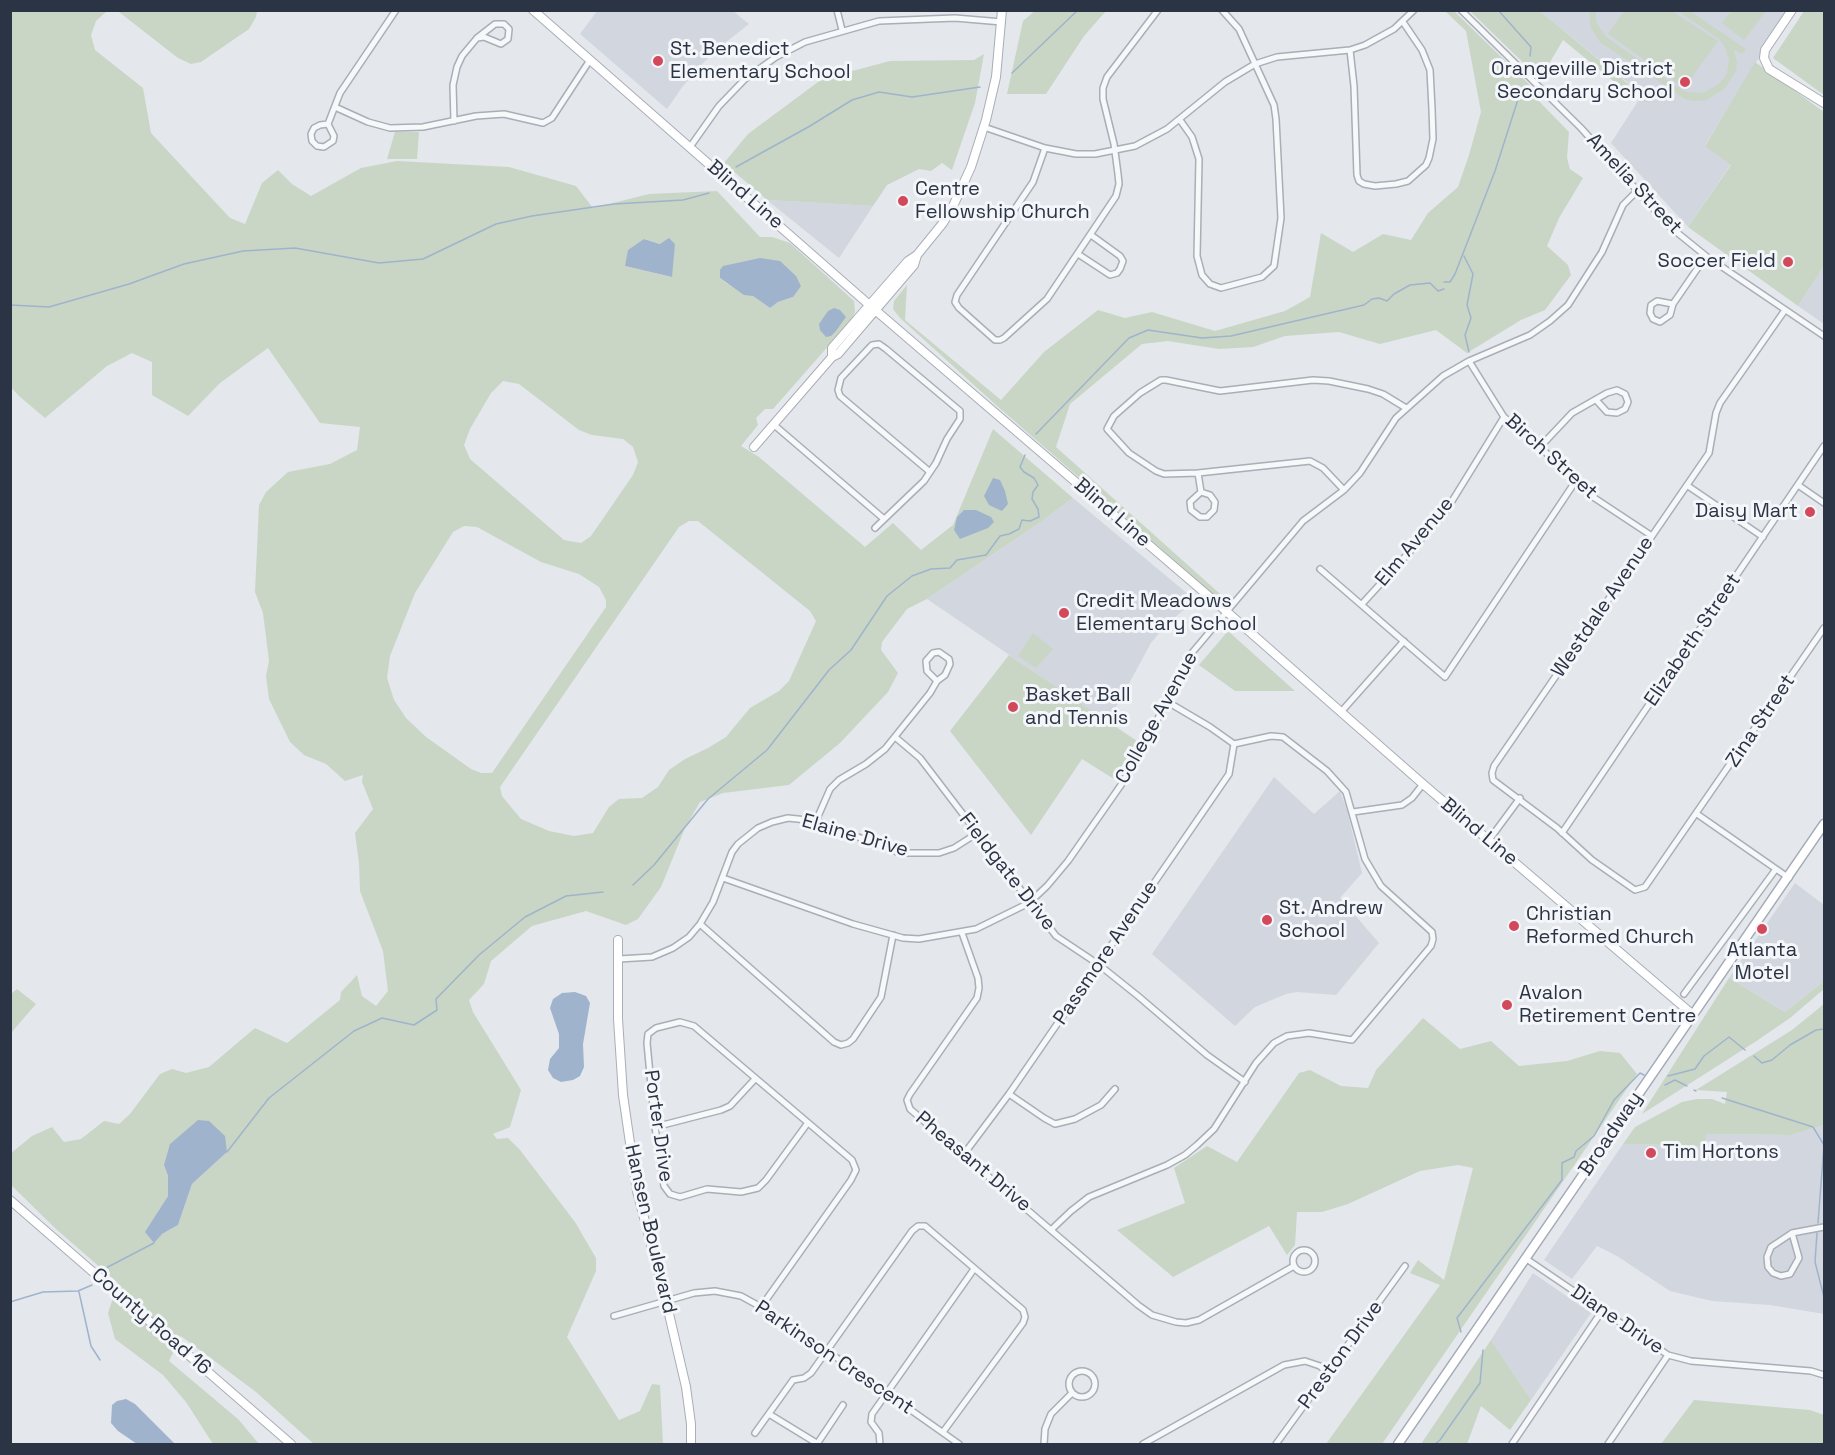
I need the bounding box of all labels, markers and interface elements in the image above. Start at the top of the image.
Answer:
place label: St. Benedict Elementary School [670,38,851,85]
marker: St. Benedict Elementary School [651,54,665,68]
place label: Orangeville District Secondary School [1491,58,1673,105]
marker: Orangeville District Secondary School [1678,75,1692,89]
street label: Amelia Street [1581,129,1687,239]
street label: Blind Line [702,155,788,235]
place label: Centre Fellowship Church [915,178,1090,225]
marker: Centre Fellowship Church [896,194,910,208]
place label: Soccer Field [1658,250,1776,274]
marker: Soccer Field [1781,255,1795,269]
street label: Birch Street [1500,409,1602,505]
street label: Blind Line [1069,473,1155,553]
street label: Elm Avenue [1371,492,1459,592]
place label: Daisy Mart [1695,500,1798,524]
marker: Daisy Mart [1803,505,1817,519]
street label: Westdale Avenue [1547,532,1659,682]
street label: Elizabeth Street [1640,569,1746,711]
place label: Credit Meadows Elementary School [1076,590,1257,637]
marker: Credit Meadows Elementary School [1057,606,1071,620]
street label: College Avenue [1111,648,1203,788]
street label: Zina Street [1721,670,1801,772]
place label: Basket Ball and Tennis [1025,684,1131,731]
marker: Basket Ball and Tennis [1006,700,1020,714]
street label: Blind Line [1436,793,1522,871]
street label: Fieldgate Drive [954,808,1060,936]
street label: Elaine Drive [799,809,911,863]
street label: Passmore Avenue [1049,876,1163,1030]
place label: St. Andrew School [1279,897,1383,944]
place label: Christian Reformed Church [1526,903,1694,950]
marker: St. Andrew School [1260,913,1274,927]
marker: Christian Reformed Church [1507,919,1521,933]
marker: Atlanta Motel [1755,922,1769,936]
place label: Atlanta Motel [1727,939,1797,986]
place label: Avalon Retirement Centre [1519,982,1696,1029]
marker: Avalon Retirement Centre [1500,998,1514,1012]
street label: Porter Drive [638,1068,678,1184]
street label: Broadway [1574,1087,1648,1181]
street label: Pheasant Drive [910,1107,1036,1217]
place label: Tim Hortons [1663,1141,1779,1165]
street label: Hansen Boulevard [619,1142,681,1316]
marker: Tim Hortons [1644,1146,1658,1160]
street label: County Road 16 [86,1263,216,1381]
street label: Diane Drive [1566,1280,1668,1360]
street label: Parkinson Crescent [750,1296,918,1420]
street label: Preston Drive [1294,1296,1388,1414]

